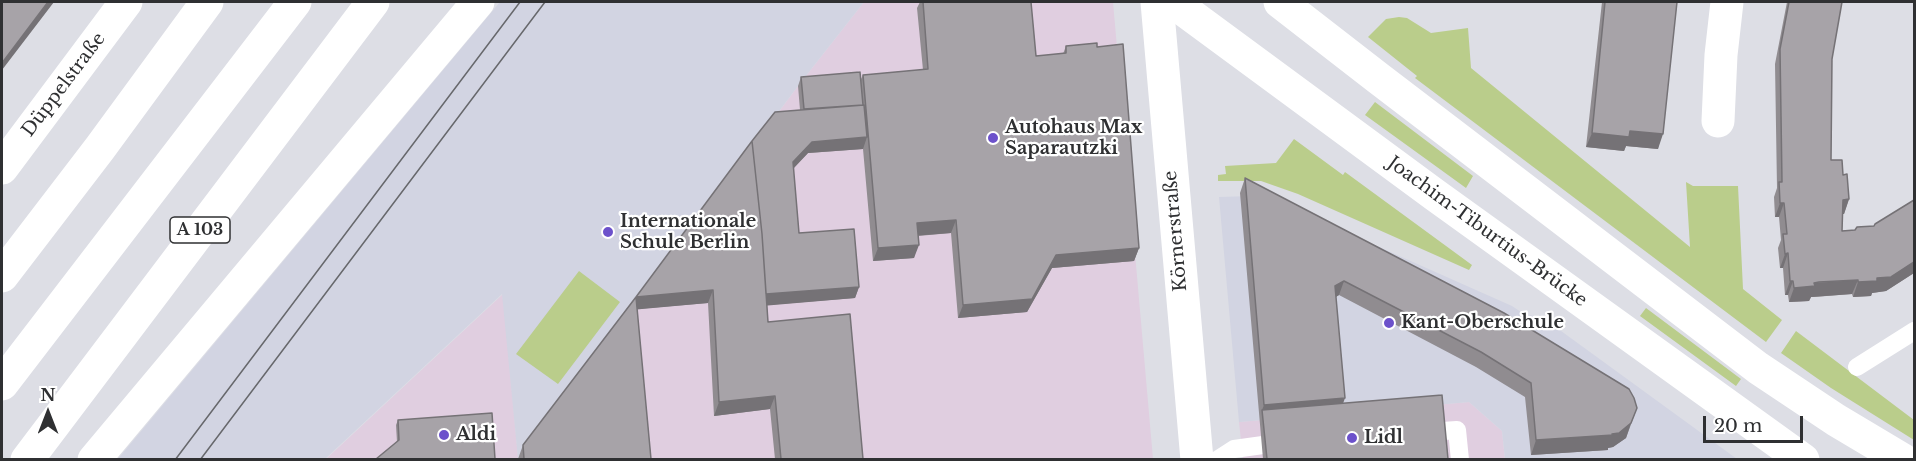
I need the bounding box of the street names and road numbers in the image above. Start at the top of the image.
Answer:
street label: Düppelstraße [18,29,110,141]
street label: Joachim-Tiburtius-Brücke [1383,152,1591,312]
street label: Körnerstraße [1160,170,1192,292]
road number: A 103 [170,217,230,243]

